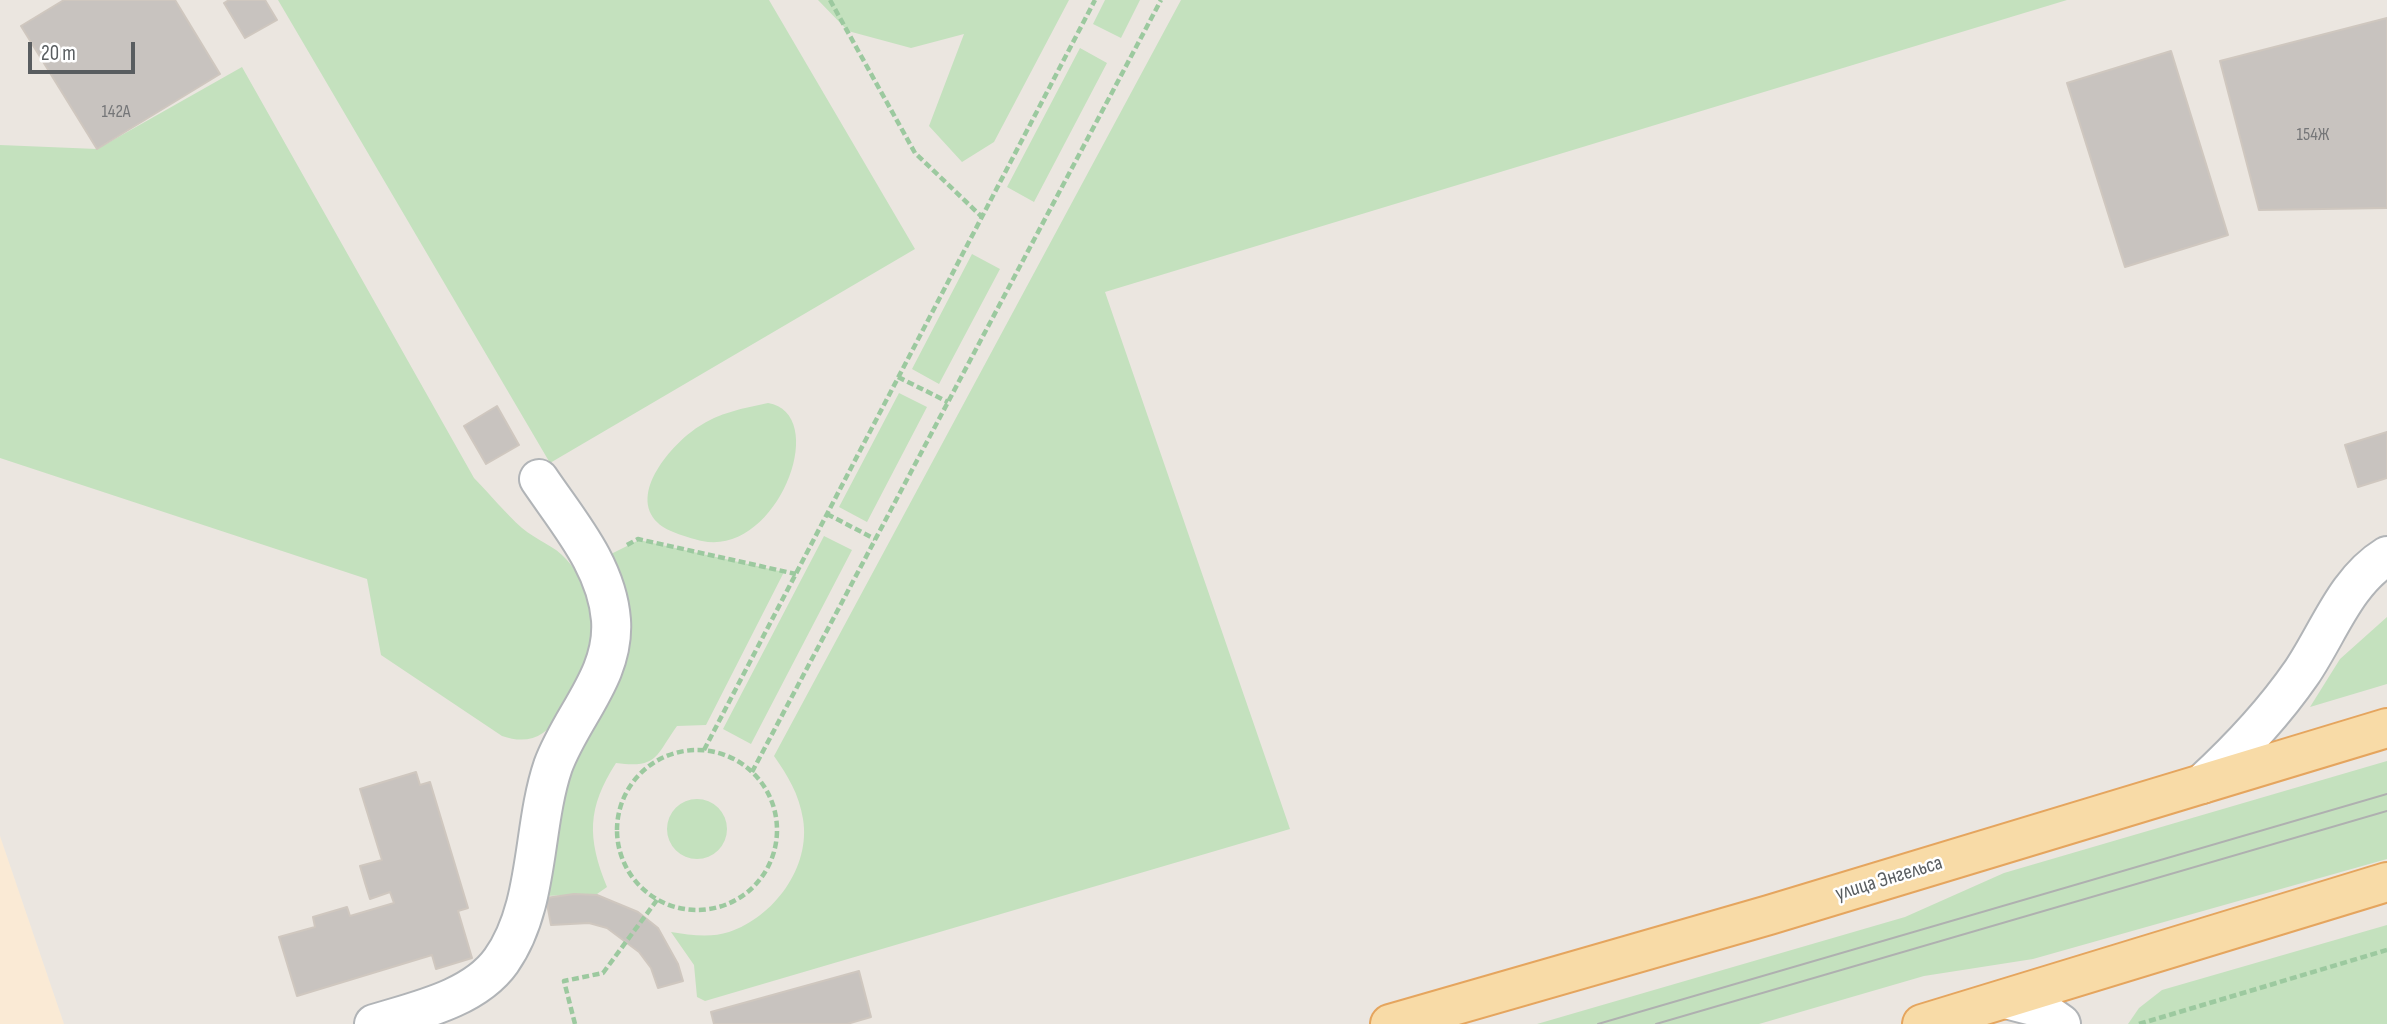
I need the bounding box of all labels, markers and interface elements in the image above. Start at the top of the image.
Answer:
scale bar [32,28,138,72]
text: 20 m [41,41,76,66]
house number: 142А [101,101,131,123]
house number: 154Ж [2297,124,2329,146]
street label: улица Энгельса [1832,851,1946,907]

